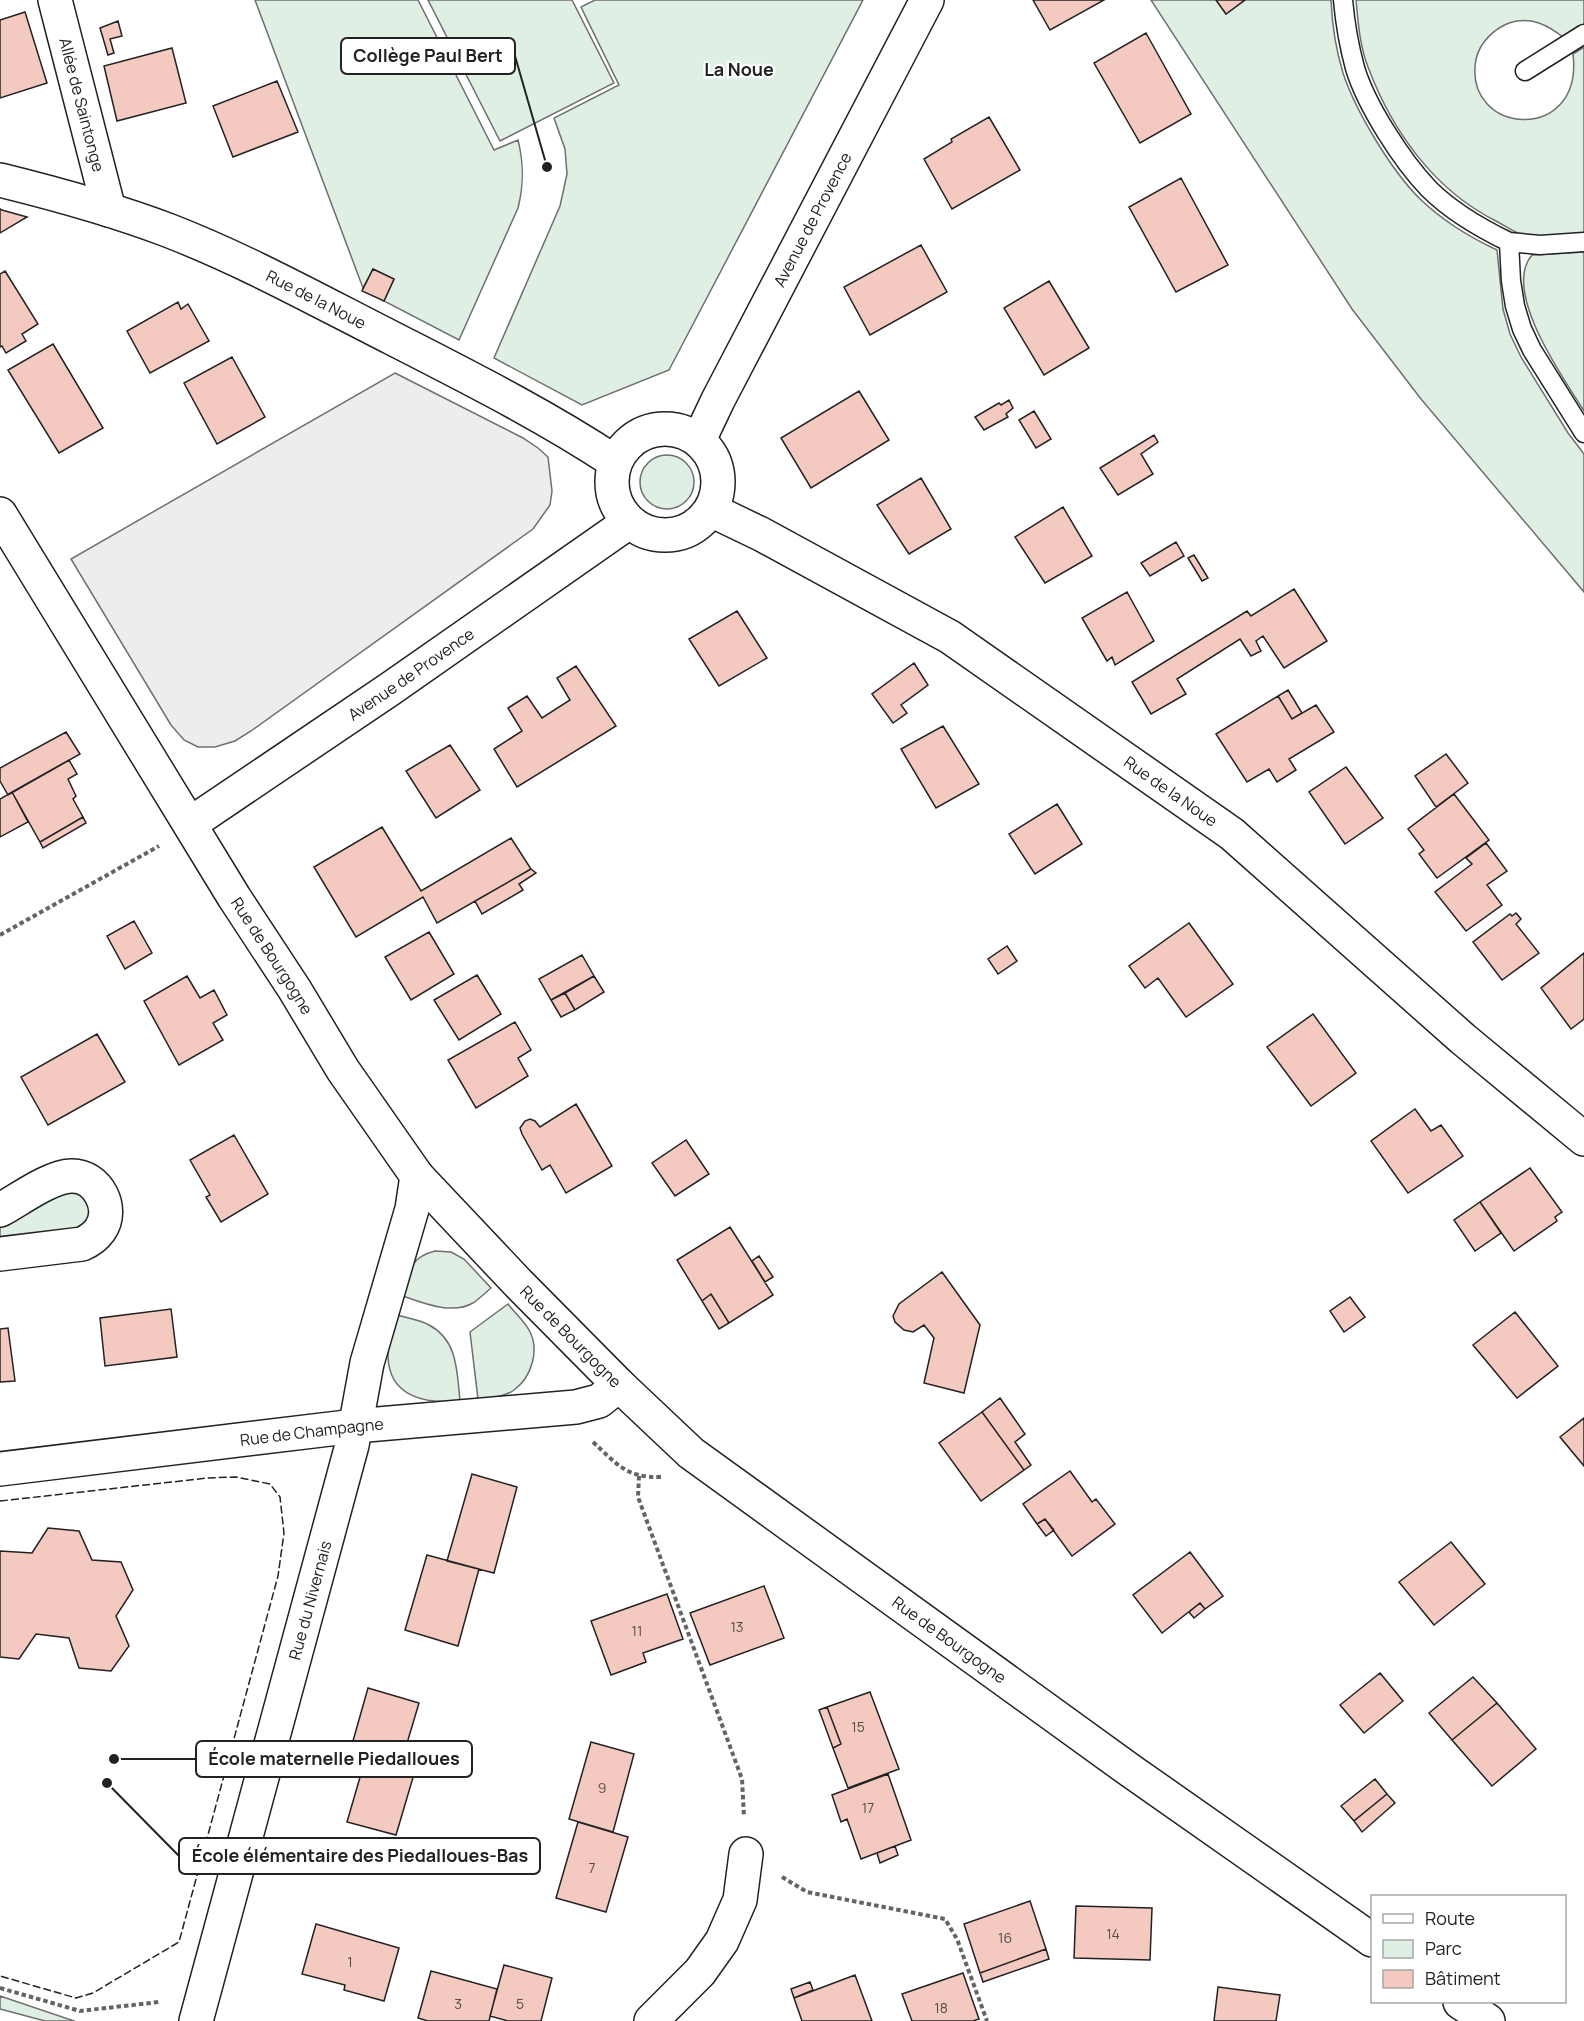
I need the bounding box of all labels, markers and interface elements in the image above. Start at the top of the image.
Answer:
street label: Allée de Saintonge [54,35,110,174]
callout: Collège Paul Bert [341,38,515,74]
text: Collège Paul Bert [353,43,503,67]
district label: La Noue [704,57,774,81]
street label: Avenue de Provence [768,148,857,291]
street label: Rue de la Noue [263,265,370,334]
street label: Avenue de Provence [343,623,478,725]
street label: Rue de la Noue [1120,751,1222,832]
street label: Rue de Bourgogne [226,893,318,1019]
street label: Rue de Bourgogne [515,1281,627,1392]
street label: Rue de Champagne [239,1413,384,1451]
street label: Rue du Nivernais [283,1538,337,1662]
street label: Rue de Bourgogne [888,1591,1011,1688]
house number: 13 [730,1617,744,1636]
house number: 11 [632,1621,642,1640]
house number: 15 [851,1717,865,1736]
callout: École maternelle Piedalloues [196,1741,472,1777]
text: École maternelle Piedalloues [208,1746,460,1770]
house number: 9 [598,1778,606,1797]
house number: 17 [862,1798,874,1817]
callout: École élémentaire des Piedalloues-Bas [179,1838,540,1874]
text: École élémentaire des Piedalloues-Bas [192,1843,528,1867]
house number: 7 [588,1858,596,1877]
legend [1371,1895,1566,2003]
text: Route [1425,1906,1475,1930]
house number: 14 [1106,1924,1120,1943]
house number: 16 [998,1928,1012,1947]
text: Parc [1425,1936,1462,1960]
house number: 1 [347,1952,353,1971]
text: Bâtiment [1425,1966,1501,1990]
house number: 3 [454,1994,462,2013]
house number: 5 [516,1994,524,2013]
house number: 18 [934,1998,948,2017]

